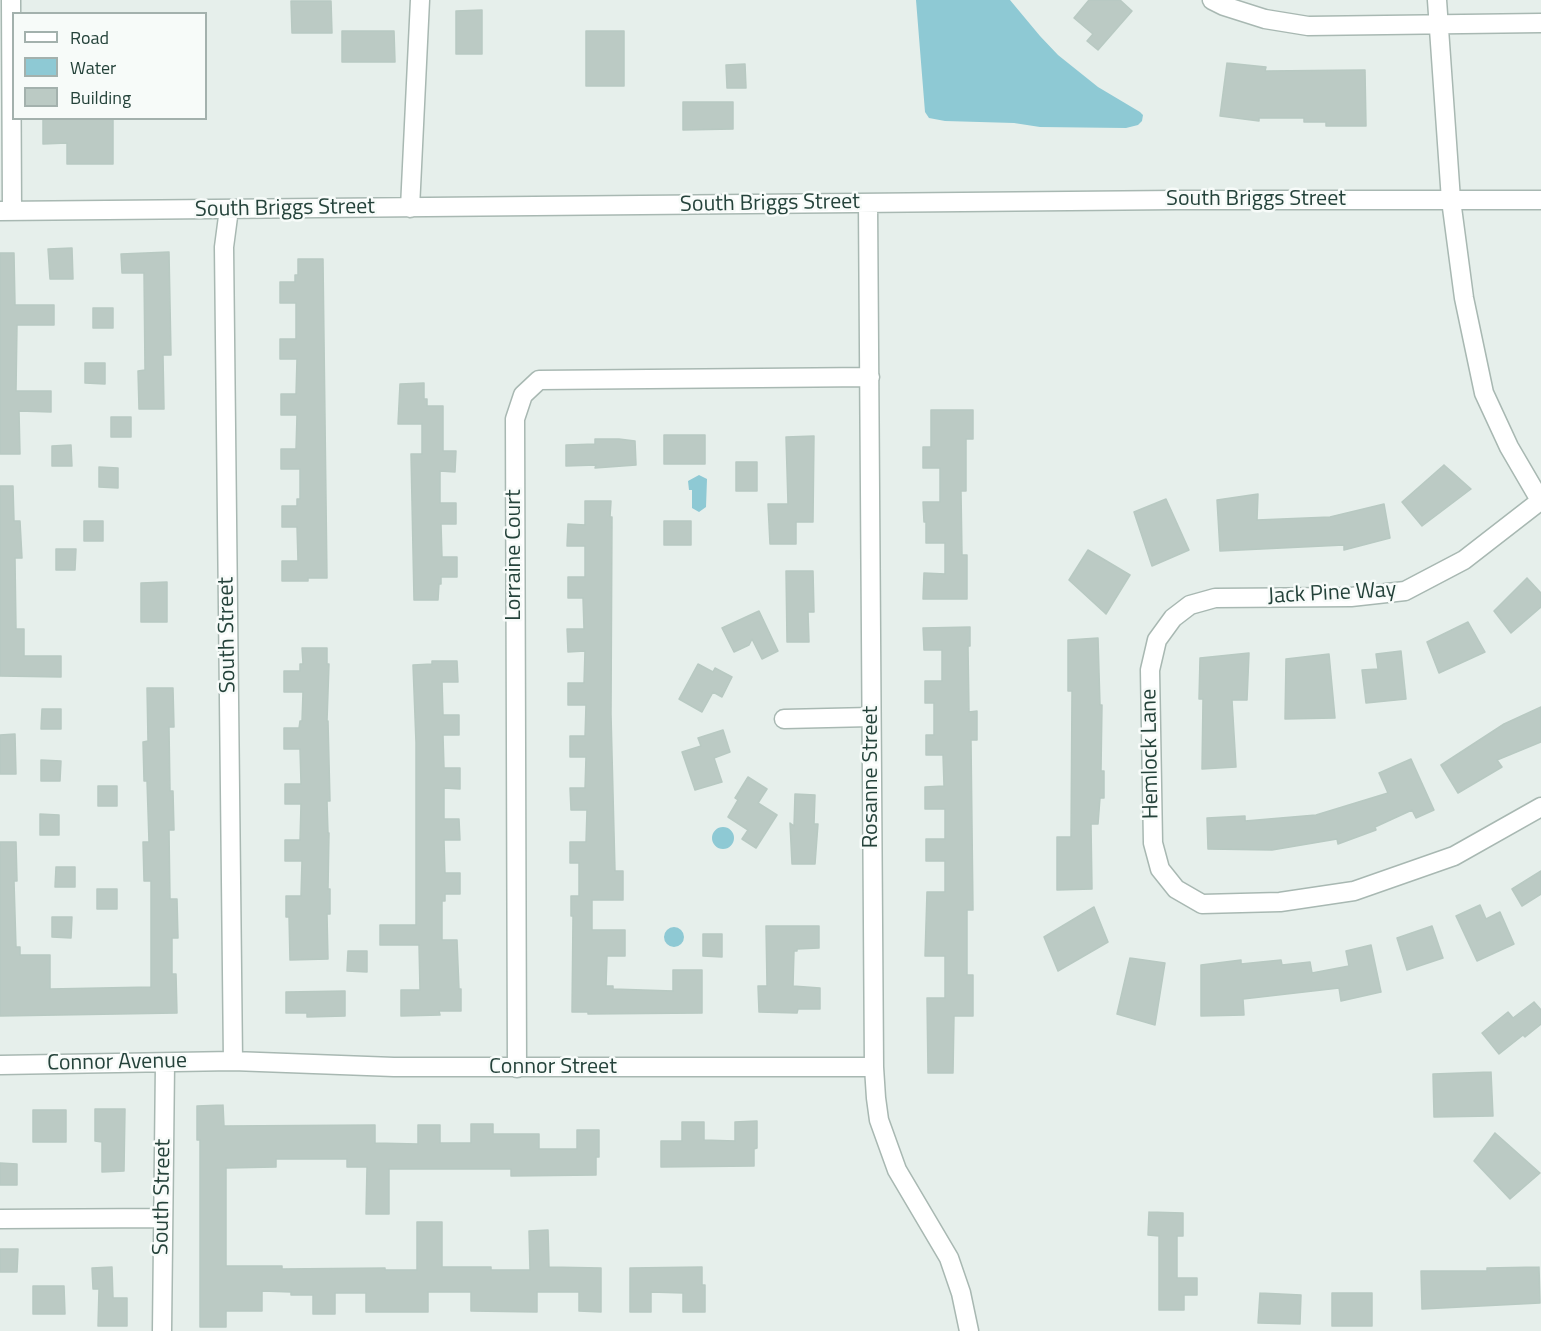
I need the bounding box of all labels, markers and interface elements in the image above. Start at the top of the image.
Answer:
legend [12,12,207,120]
text: Road [70,24,109,51]
text: Water [70,54,116,81]
text: Building [70,84,131,111]
street label: South Briggs Street [1166,187,1346,213]
street label: South Briggs Street [680,189,860,219]
street label: South Briggs Street [195,194,375,224]
street label: Lorraine Court [502,489,528,621]
street label: South Street [214,577,242,693]
street label: Jack Pine Way [1267,577,1397,611]
street label: Hemlock Lane [1137,689,1165,819]
street label: Rosanne Street [859,706,885,848]
street label: Connor Avenue [47,1049,187,1077]
street label: Connor Street [489,1055,617,1081]
street label: South Street [149,1139,177,1255]

